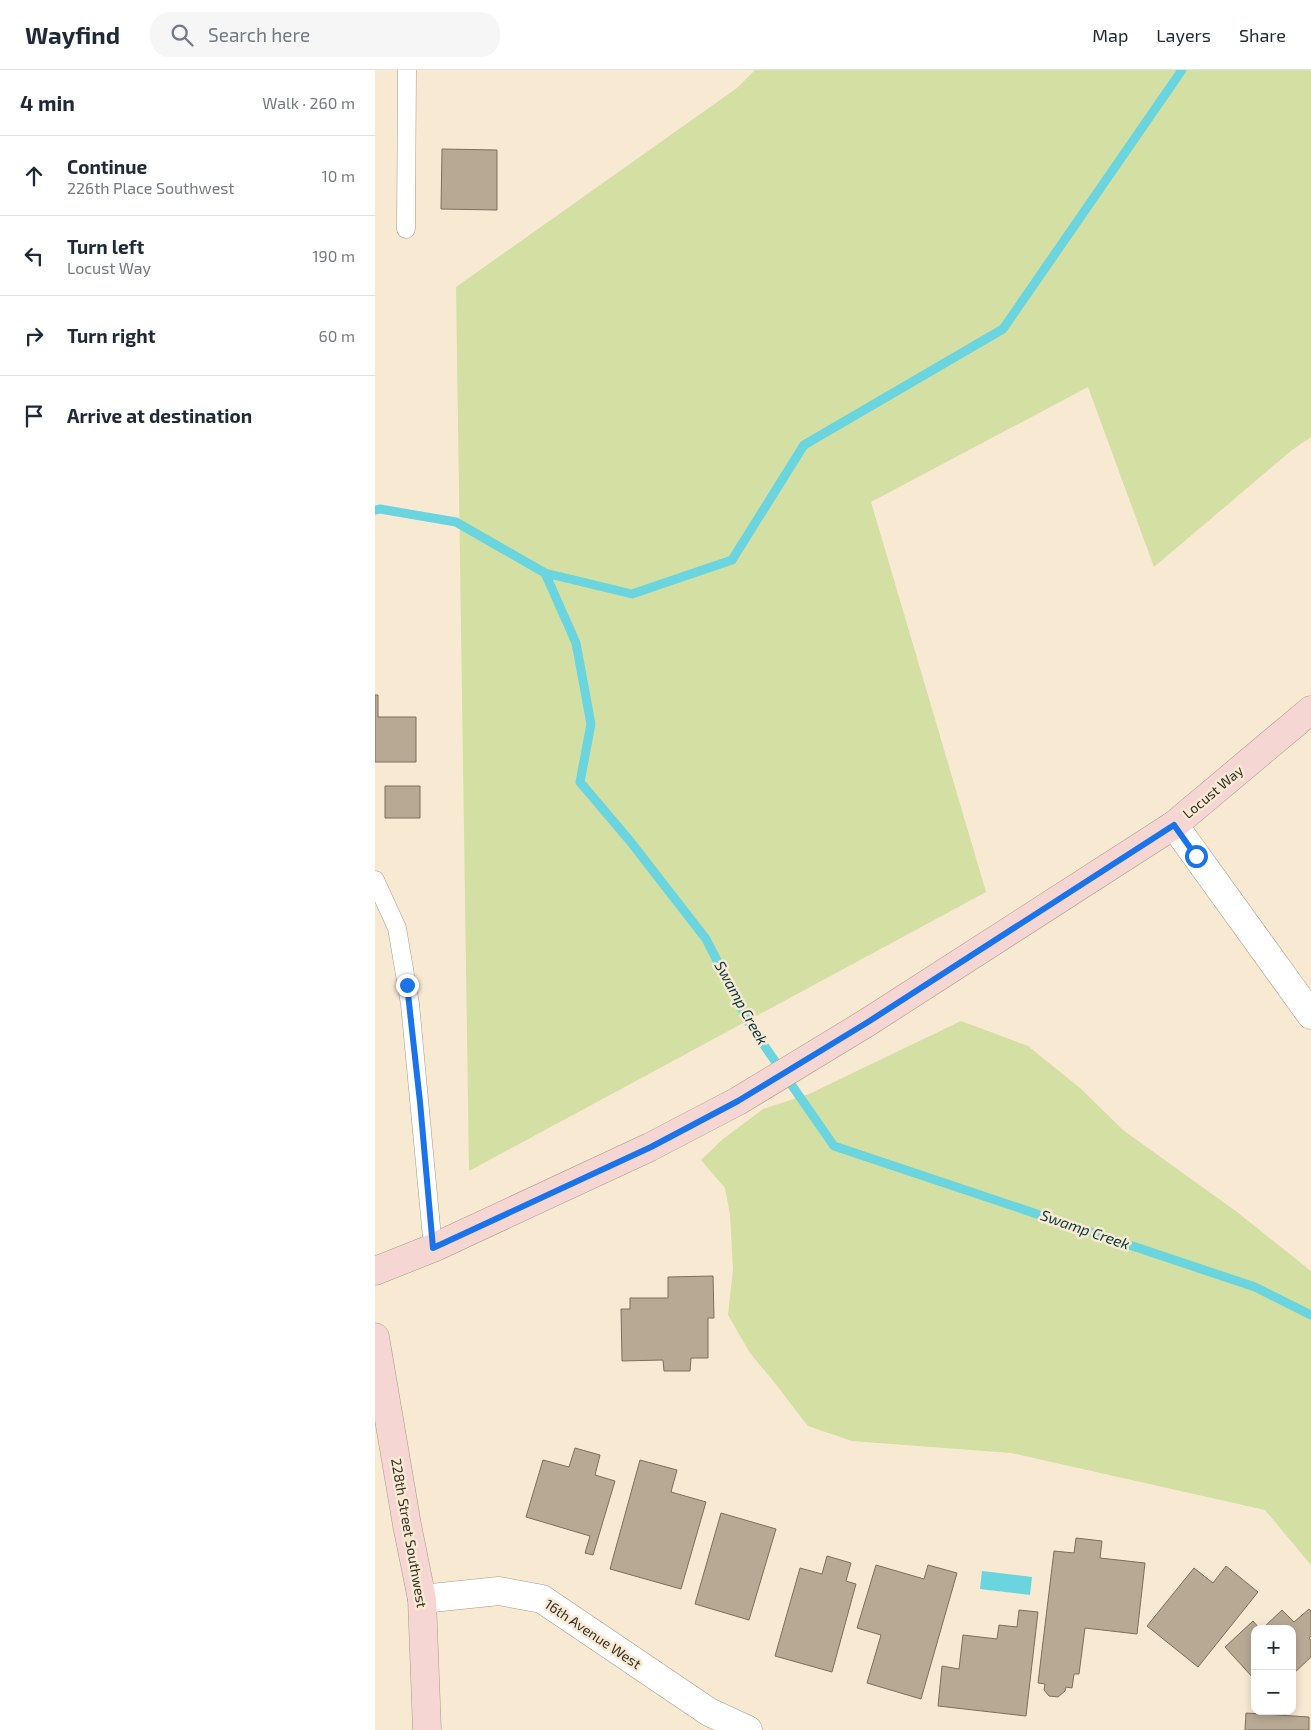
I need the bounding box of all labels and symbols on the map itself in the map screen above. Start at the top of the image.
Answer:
street label: Locust Way [1179,761,1247,822]
route start [1185,845,1208,868]
water label: Swamp Creek [711,957,772,1048]
route end [396,974,419,997]
water label: Swamp Creek [1038,1205,1132,1253]
street label: 228th Street Southwest [388,1457,431,1609]
street label: 16th Avenue West [542,1595,645,1672]

